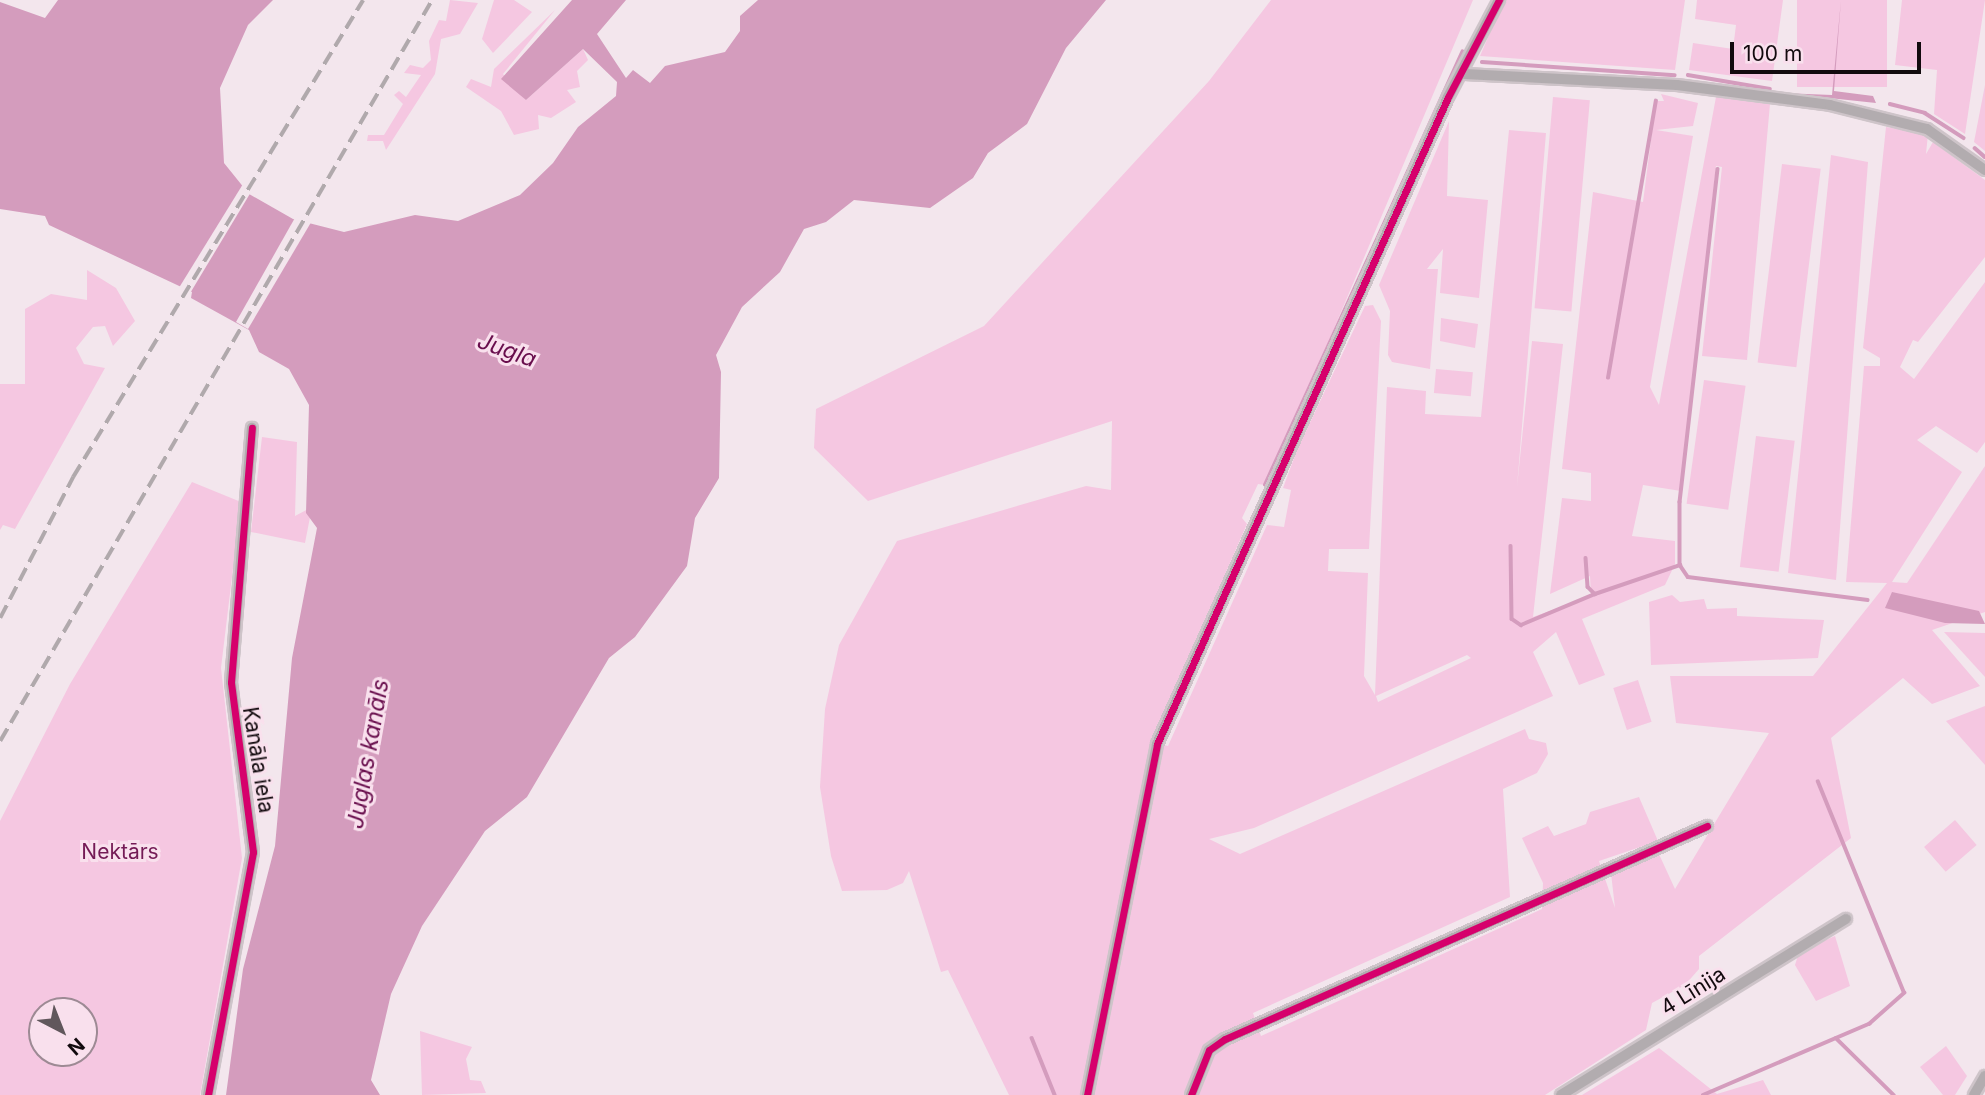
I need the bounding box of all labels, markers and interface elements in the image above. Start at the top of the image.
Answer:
scale bar [1733,28,1924,72]
text: 100 m [1743,41,1802,66]
water label: Jugla [474,327,540,373]
water label: Juglas kanāls [341,677,395,831]
street label: Kanāla iela [237,705,279,815]
park label: Nektārs [81,839,159,865]
street label: 4 Līnija [1656,961,1730,1021]
north arrow [28,997,98,1067]
text: N [63,1033,89,1060]

